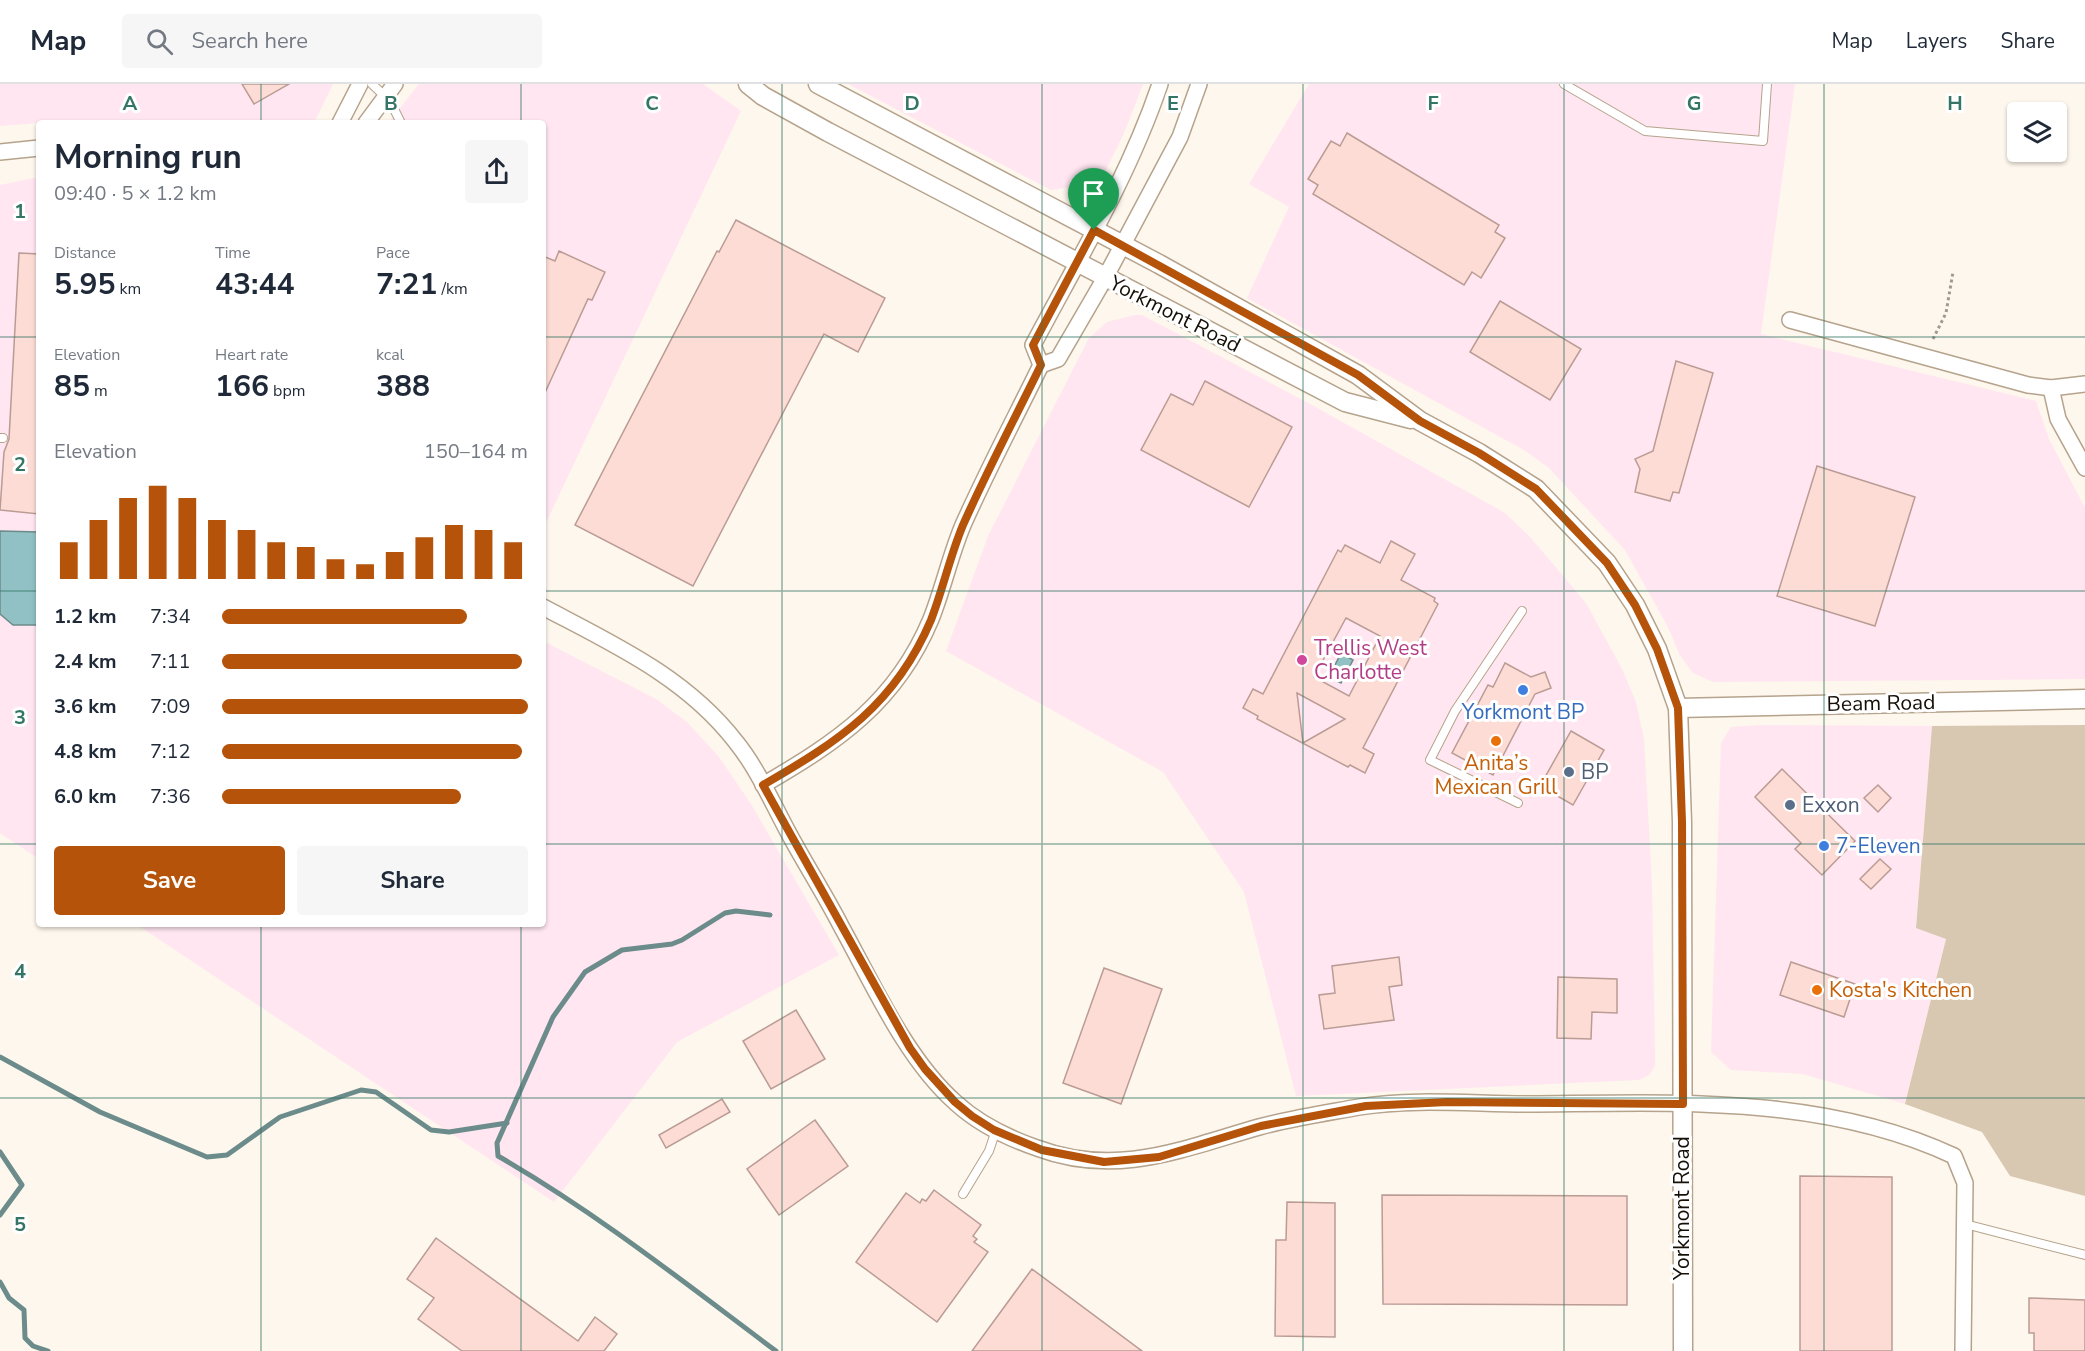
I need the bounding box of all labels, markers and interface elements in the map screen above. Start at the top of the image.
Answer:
search box [122,14,542,68]
text: Map [30,22,86,60]
icon: search [143,25,176,58]
text: Search here [191,26,308,56]
text: Map [1831,27,1873,55]
text: Layers [1906,27,1967,55]
text: Share [2000,27,2055,55]
text: A [123,90,138,117]
text: B [384,90,398,117]
text: C [645,90,659,117]
text: D [904,90,920,117]
text: E [1167,90,1179,117]
text: F [1427,90,1439,117]
text: G [1687,90,1701,117]
text: H [1947,90,1963,117]
map controls [2007,102,2067,162]
button: layers [2007,102,2067,162]
text: Morning run [54,135,242,180]
button: share [465,140,528,203]
pin [1068,168,1119,230]
icon: arrive [1077,177,1110,210]
text: 09:40 · 5 × 1.2 km [54,180,217,207]
text: 1 [14,198,26,225]
text: Distance [54,242,116,264]
text: Time [215,242,251,264]
text: Pace [376,242,410,264]
text: 5.95 [54,264,115,305]
text: 43:44 [215,264,294,305]
text: 7:21 [376,264,437,305]
street label: Yorkmont Road [1104,268,1245,359]
text: km [115,278,141,300]
text: /km [437,278,468,300]
text: Elevation [54,344,120,366]
text: Heart rate [215,344,288,366]
text: kcal [376,344,404,366]
text: 85 [54,366,90,407]
text: 166 [215,366,269,407]
text: 388 [376,366,430,407]
text: m [90,380,108,402]
text: bpm [269,380,305,402]
text: Elevation [54,438,137,465]
text: 150–164 m [424,438,528,465]
text: 2 [14,451,26,478]
text: 1.2 km [54,603,117,630]
text: 7:34 [150,603,191,630]
place label: Trellis West Charlotte [1314,634,1427,686]
text: 2.4 km [54,648,117,675]
text: 7:11 [150,648,191,675]
marker: Trellis West Charlotte [1295,653,1309,667]
marker: Yorkmont BP [1516,683,1530,697]
street label: Beam Road [1826,688,1936,718]
text: 3.6 km [54,693,117,720]
text: 7:09 [150,693,191,720]
place label: Yorkmont BP [1461,698,1584,726]
text: 3 [14,704,26,731]
marker: Anita’s Mexican Grill [1489,734,1503,748]
text: 4.8 km [54,738,117,765]
text: 7:12 [150,738,191,765]
place label: Anita’s Mexican Grill [1434,749,1558,801]
place label: BP [1581,758,1609,786]
marker: BP [1562,765,1576,779]
text: 6.0 km [54,783,117,810]
text: 7:36 [150,783,191,810]
place label: Exxon [1802,791,1860,819]
marker: Exxon [1783,798,1797,812]
place label: 7-Eleven [1836,832,1921,860]
marker: 7-Eleven [1817,839,1831,853]
button: Save [54,846,285,915]
button: Share [297,846,528,915]
text: 4 [14,958,26,985]
place label: Kosta's Kitchen [1829,976,1972,1004]
marker: Kosta's Kitchen [1810,983,1824,997]
street label: Yorkmont Road [1668,1136,1696,1281]
text: 5 [14,1211,26,1238]

